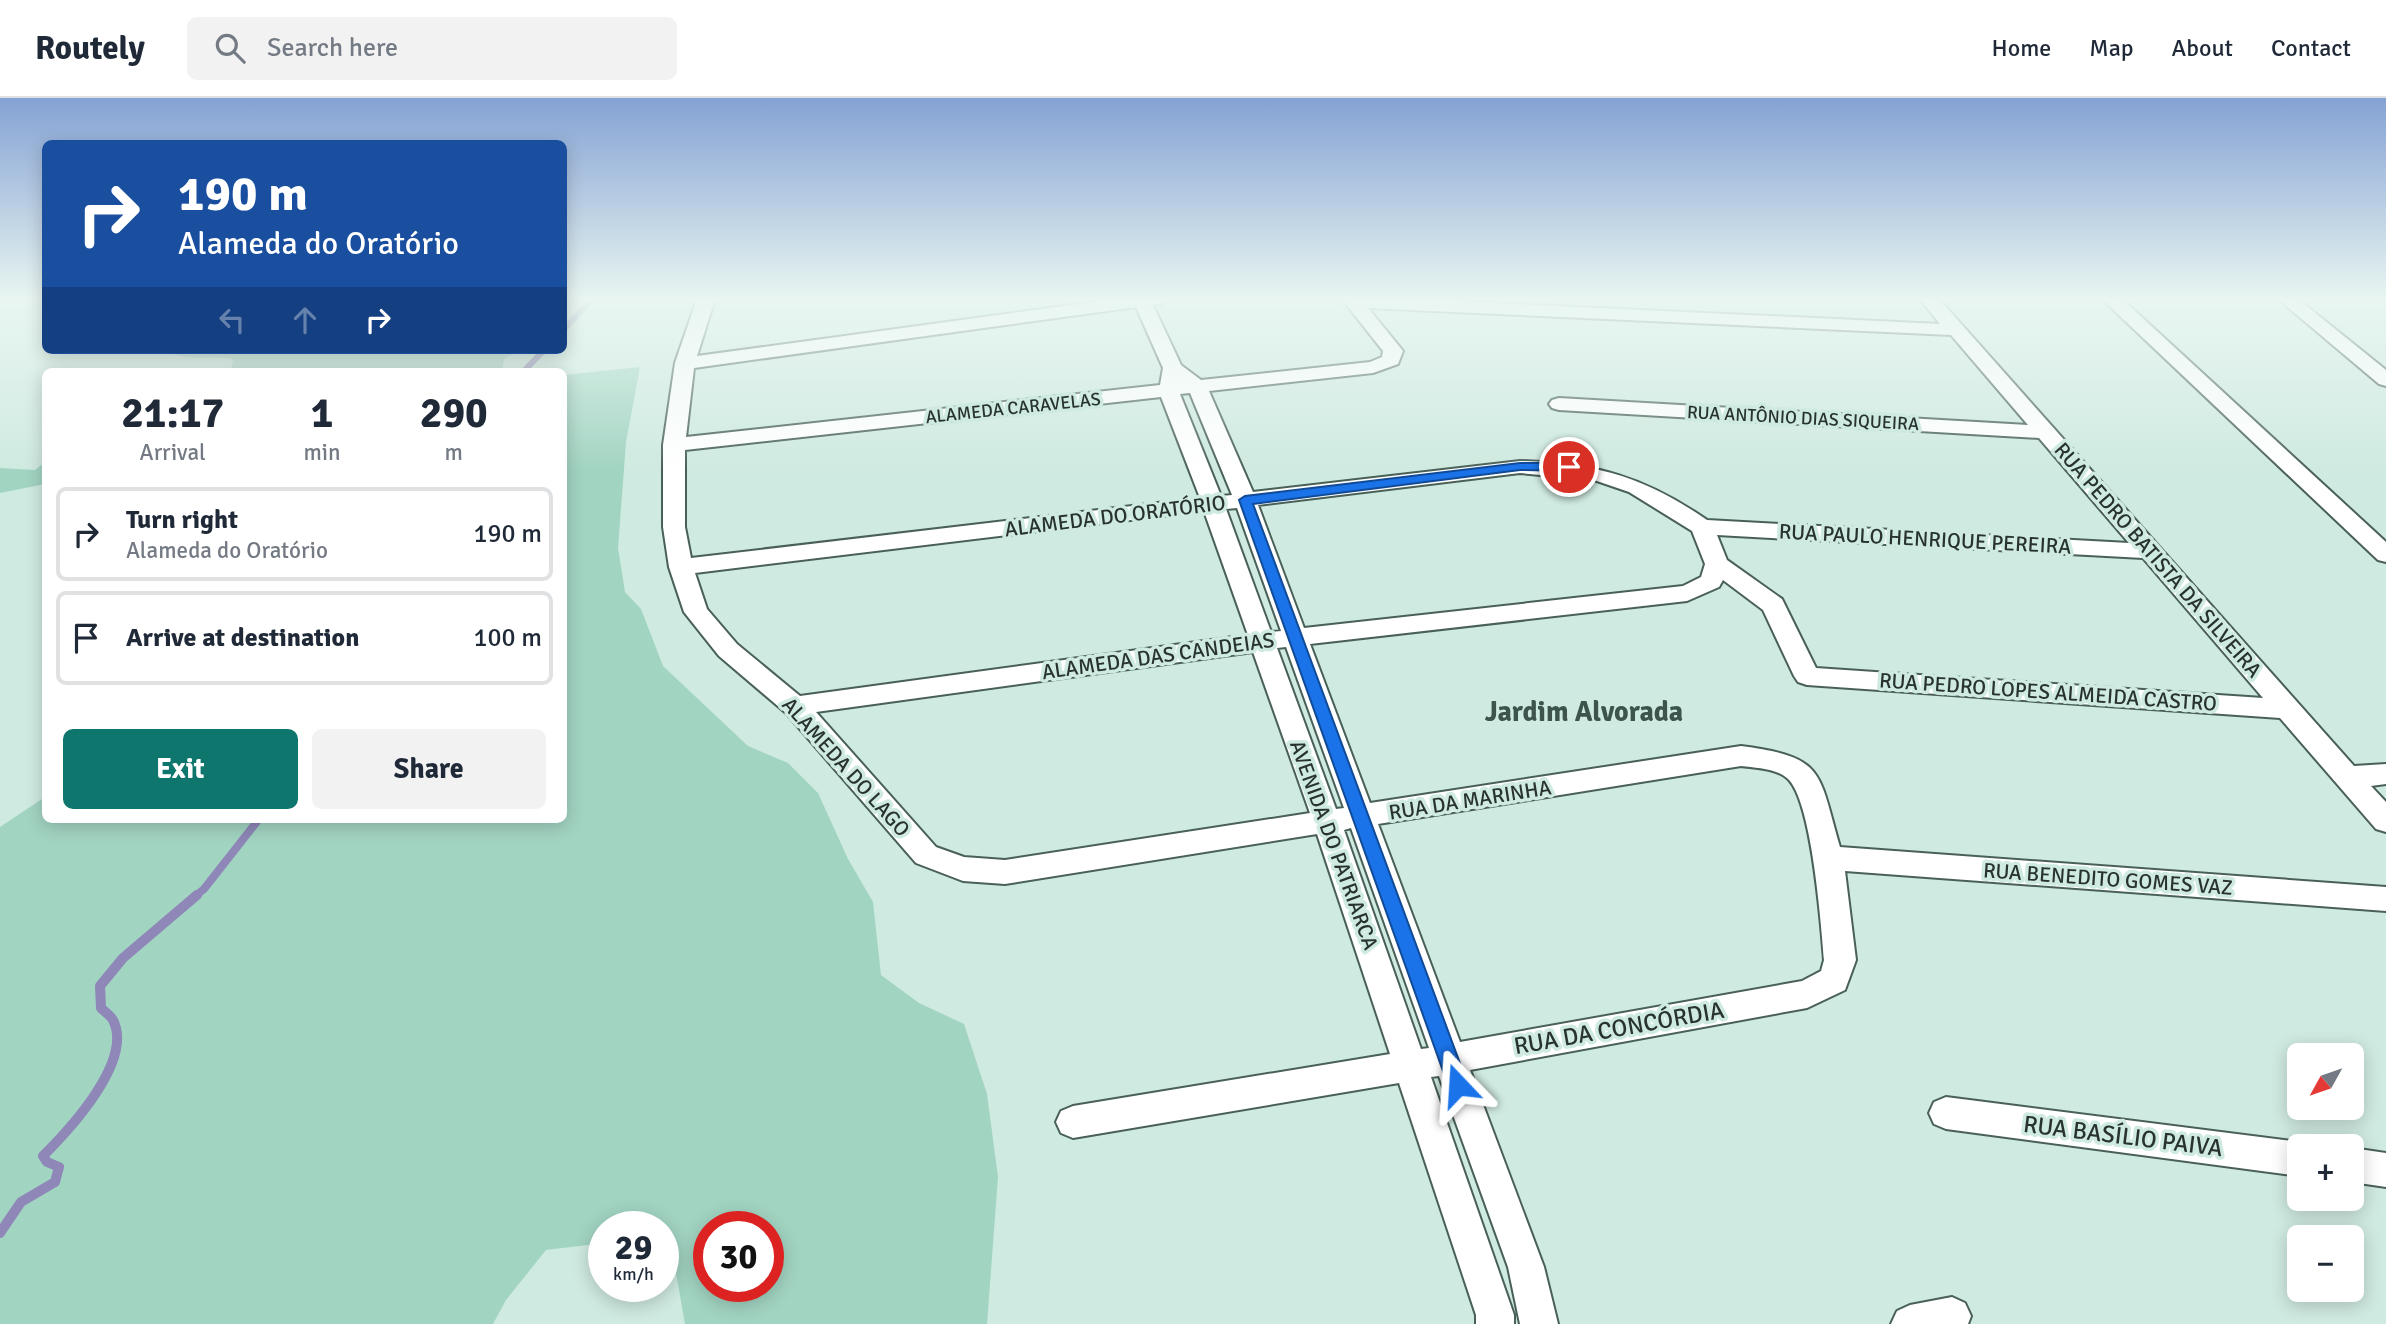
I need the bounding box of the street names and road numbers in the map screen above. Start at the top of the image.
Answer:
street label: ALAMEDA CARAVELAS [924,388,1102,428]
street label: RUA ANTÔNIO DIAS SIQUEIRA [1686,401,1920,435]
street label: RUA PEDRO BATISTA DA SILVEIRA [2049,437,2267,683]
street label: ALAMEDA DO ORATÓRIO [1003,490,1227,542]
street label: RUA PAULO HENRIQUE PEREIRA [1778,518,2072,560]
street label: ALAMEDA DAS CANDEIAS [1040,627,1276,685]
street label: RUA PEDRO LOPES ALMEIDA CASTRO [1878,667,2218,717]
street label: ALAMEDA DO LAGO [777,692,915,842]
street label: AVENIDA DO PATRIARCA [1284,737,1384,953]
street label: RUA DA MARINHA [1387,774,1553,826]
street label: RUA BENEDITO GOMES VAZ [1982,857,2234,901]
street label: RUA DA CONCÓRDIA [1511,995,1727,1061]
street label: RUA BASÍLIO PAIVA [2022,1109,2225,1163]

